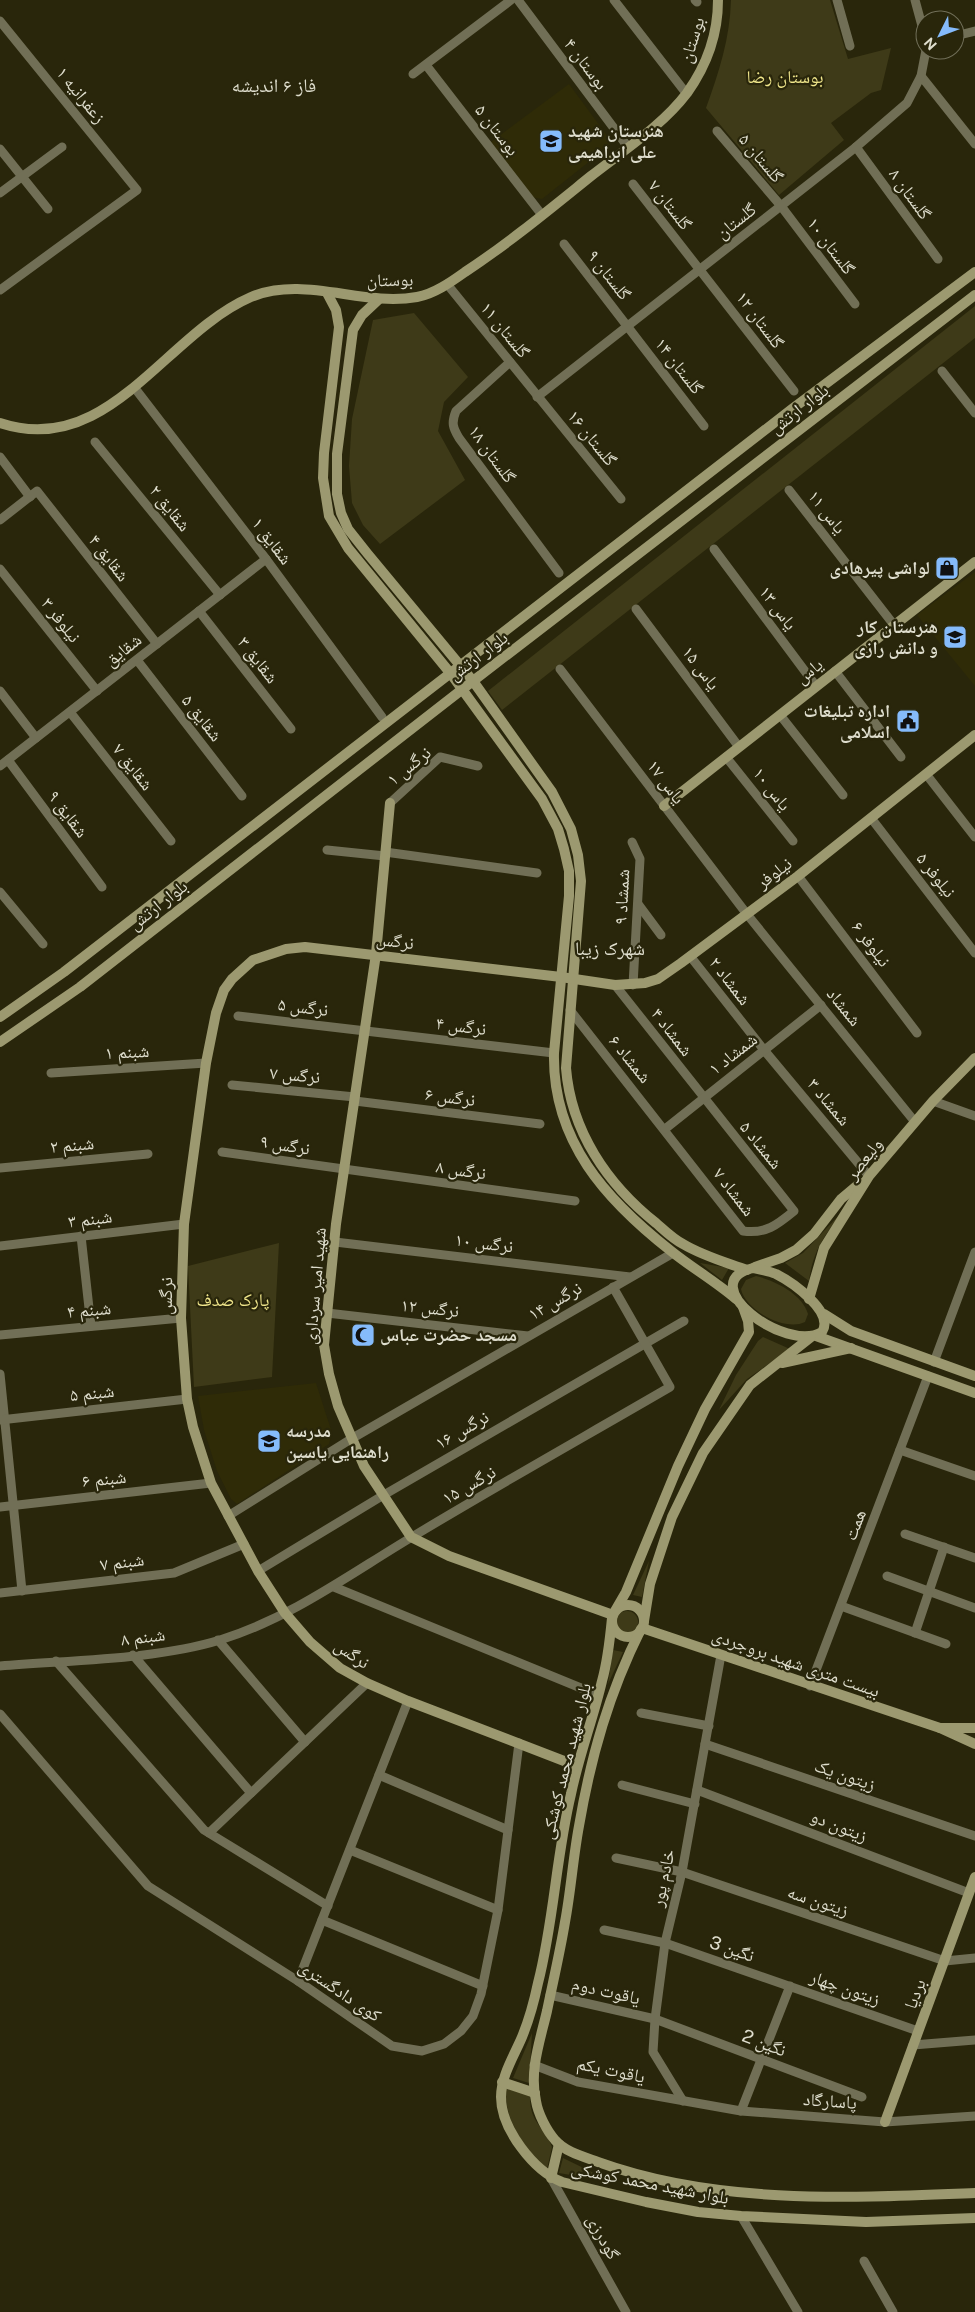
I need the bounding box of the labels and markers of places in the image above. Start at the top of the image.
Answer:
place label: هنرستان شهید علی ابراهیمی [568,120,664,163]
school or university icon: هنرستان شهید علی ابراهیمی [538,128,564,154]
shop icon: لواشی پیرهادی [934,555,960,581]
place label: لواشی پیرهادی [830,557,930,579]
place label: هنرستان کار و دانش رازی [854,616,938,659]
school or university icon: هنرستان کار و دانش رازی [942,624,968,650]
place label: اداره تبلیغات اسلامی [803,700,890,743]
public building icon: اداره تبلیغات اسلامی [895,708,921,734]
mosque icon: مسجد حضرت عباس [350,1322,376,1348]
place label: مسجد حضرت عباس [380,1324,517,1346]
place label: مدرسه راهنمایی یاسین [286,1420,389,1463]
school or university icon: مدرسه راهنمایی یاسین [256,1428,282,1454]

